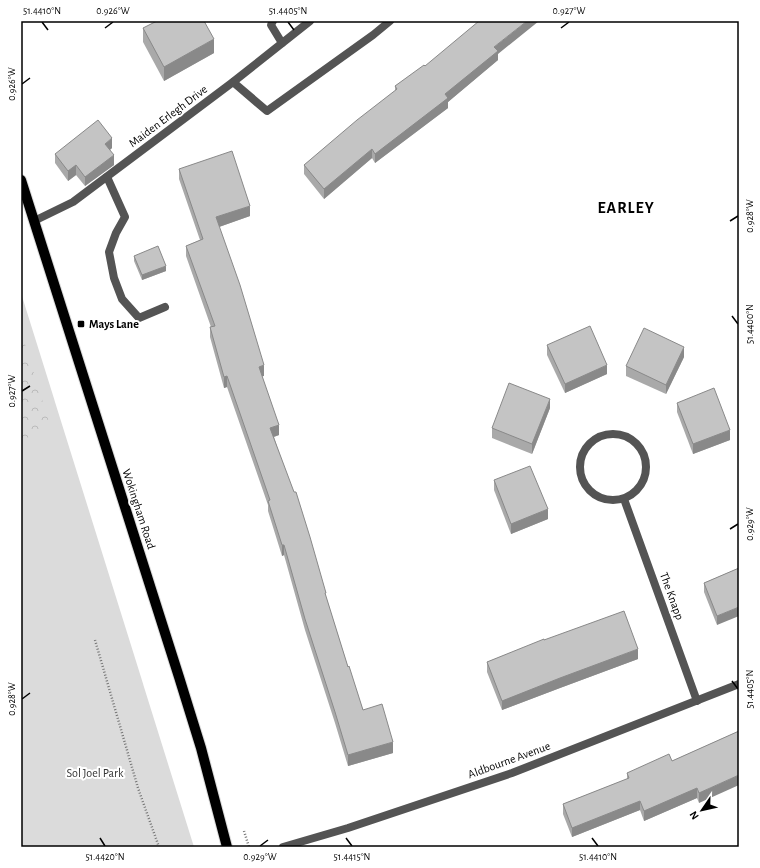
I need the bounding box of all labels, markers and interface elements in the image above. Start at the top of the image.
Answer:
text: 51.4410°N [23,6,61,16]
text: 0.926°W [96,6,130,16]
text: 51.4405°N [269,6,307,16]
text: 0.927°W [553,6,586,16]
text: 0.926°W [7,67,17,101]
street label: Maiden Erlegh Drive [127,83,209,149]
text: 0.928°W [745,199,755,233]
district label: EARLEY [597,200,655,216]
text: 51.4400°N [745,304,755,344]
place label: Mays Lane [89,318,139,331]
marker: Mays Lane [76,319,86,329]
text: 0.927°W [7,374,17,408]
street label: Wokingham Road [120,467,158,551]
text: 0.929°W [745,507,755,541]
street label: The Knapp [658,570,686,622]
text: 51.4405°N [745,670,755,708]
text: 0.928°W [7,682,17,716]
street label: Aldbourne Avenue [466,740,552,780]
park label: Sol Joel Park [67,767,124,779]
north arrow [682,790,722,830]
text: N [687,809,701,822]
text: 51.4420°N [85,852,125,862]
text: 0.929°W [243,852,277,862]
text: 51.4415°N [334,852,370,862]
text: 51.4410°N [579,852,617,862]

